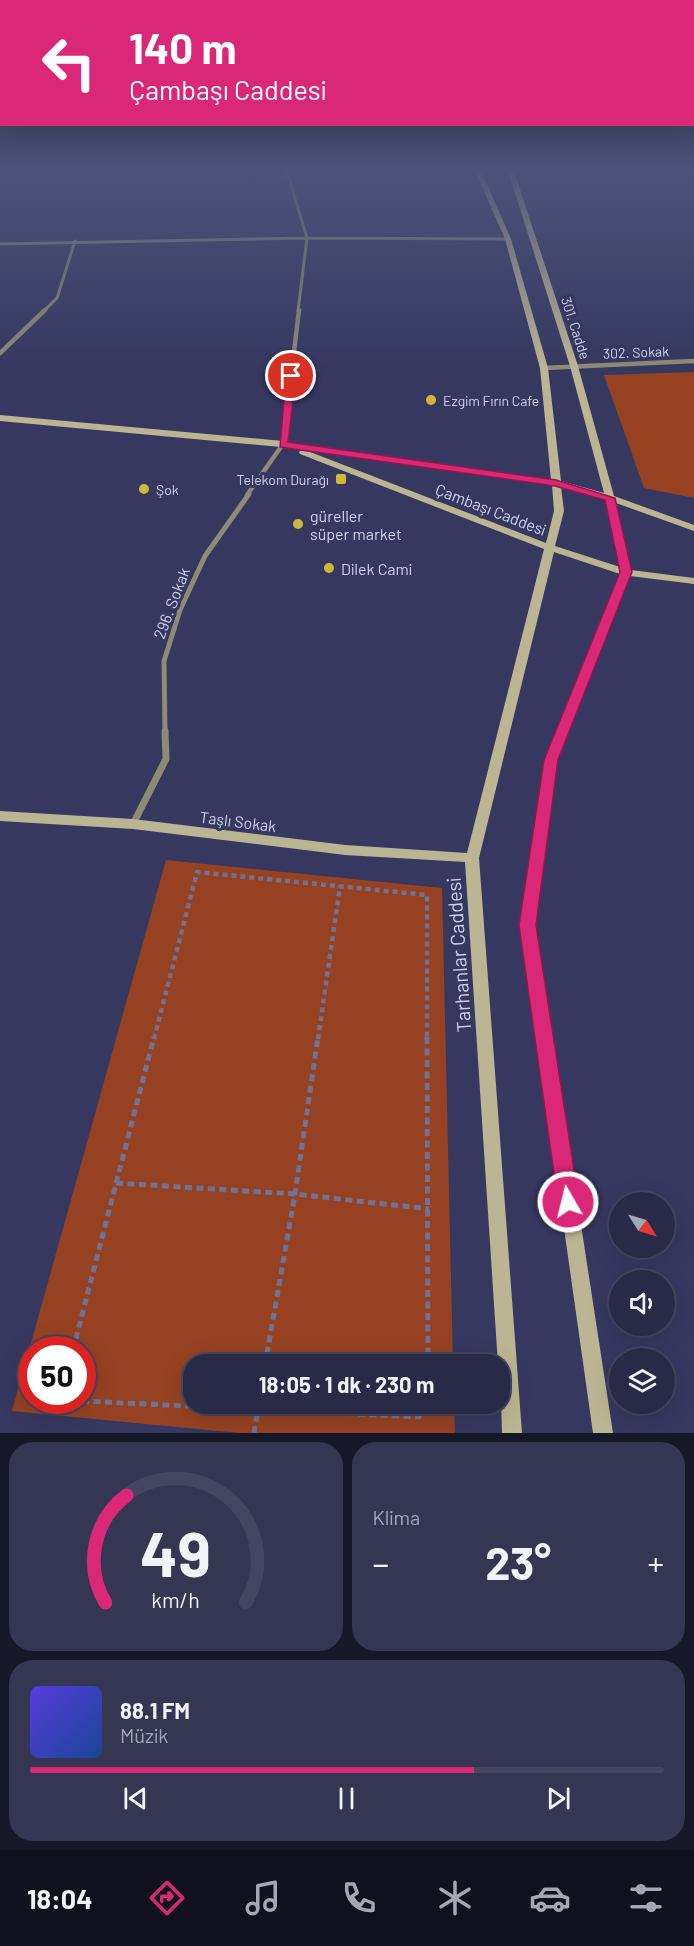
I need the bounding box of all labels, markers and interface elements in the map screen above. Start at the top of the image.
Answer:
text: 140 m [129,22,237,72]
icon: left [30,24,108,102]
text: Çambaşı Caddesi [129,73,326,105]
street label: 301. Cadde [558,295,594,361]
street label: 302. Sokak [603,342,669,362]
pin [265,350,316,401]
icon: arrive [274,359,307,392]
place label: Ezgim Fırın Cafe [443,392,539,409]
marker: Ezgim Fırın Cafe [424,393,438,407]
place label: Telekom Durağı [236,471,329,488]
marker: Telekom Durağı [334,472,348,486]
street label: Çambaşı Caddesi [433,479,549,539]
place label: Şok [156,481,179,498]
marker: Şok [137,482,151,496]
place label: güreller süper market [310,506,402,543]
marker: güreller süper market [291,517,305,531]
place label: Dilek Cami [341,559,412,578]
marker: Dilek Cami [322,561,336,575]
street label: 296. Sokak [149,565,193,641]
street label: Taşlı Sokak [199,807,277,835]
street label: Tarhanlar Caddesi [441,877,475,1033]
position arrow [536,1170,600,1234]
north arrow [609,1192,675,1258]
map controls [609,1192,675,1414]
button: sound [609,1270,675,1336]
speed limit sign: 50 [18,1336,96,1414]
button: layers [609,1348,675,1414]
text: 18:05 · 1 dk · 230 m [259,1371,434,1397]
text: Klima [373,1505,420,1529]
text: 49 [140,1515,211,1589]
text: 23° [485,1535,551,1589]
text: − [373,1543,389,1583]
text: + [647,1543,664,1583]
text: km/h [151,1588,200,1613]
text: 88.1 FM [120,1697,190,1723]
text: Müzik [120,1723,168,1747]
icon: previous [119,1782,152,1815]
icon: pause [330,1782,363,1815]
icon: next [542,1782,575,1815]
icon: directions [146,1877,188,1919]
icon: music [242,1877,284,1919]
icon: phone [338,1877,380,1919]
icon: climate [434,1877,476,1919]
icon: car [529,1877,571,1919]
icon: filters [625,1877,667,1919]
text: 18:04 [27,1882,93,1914]

